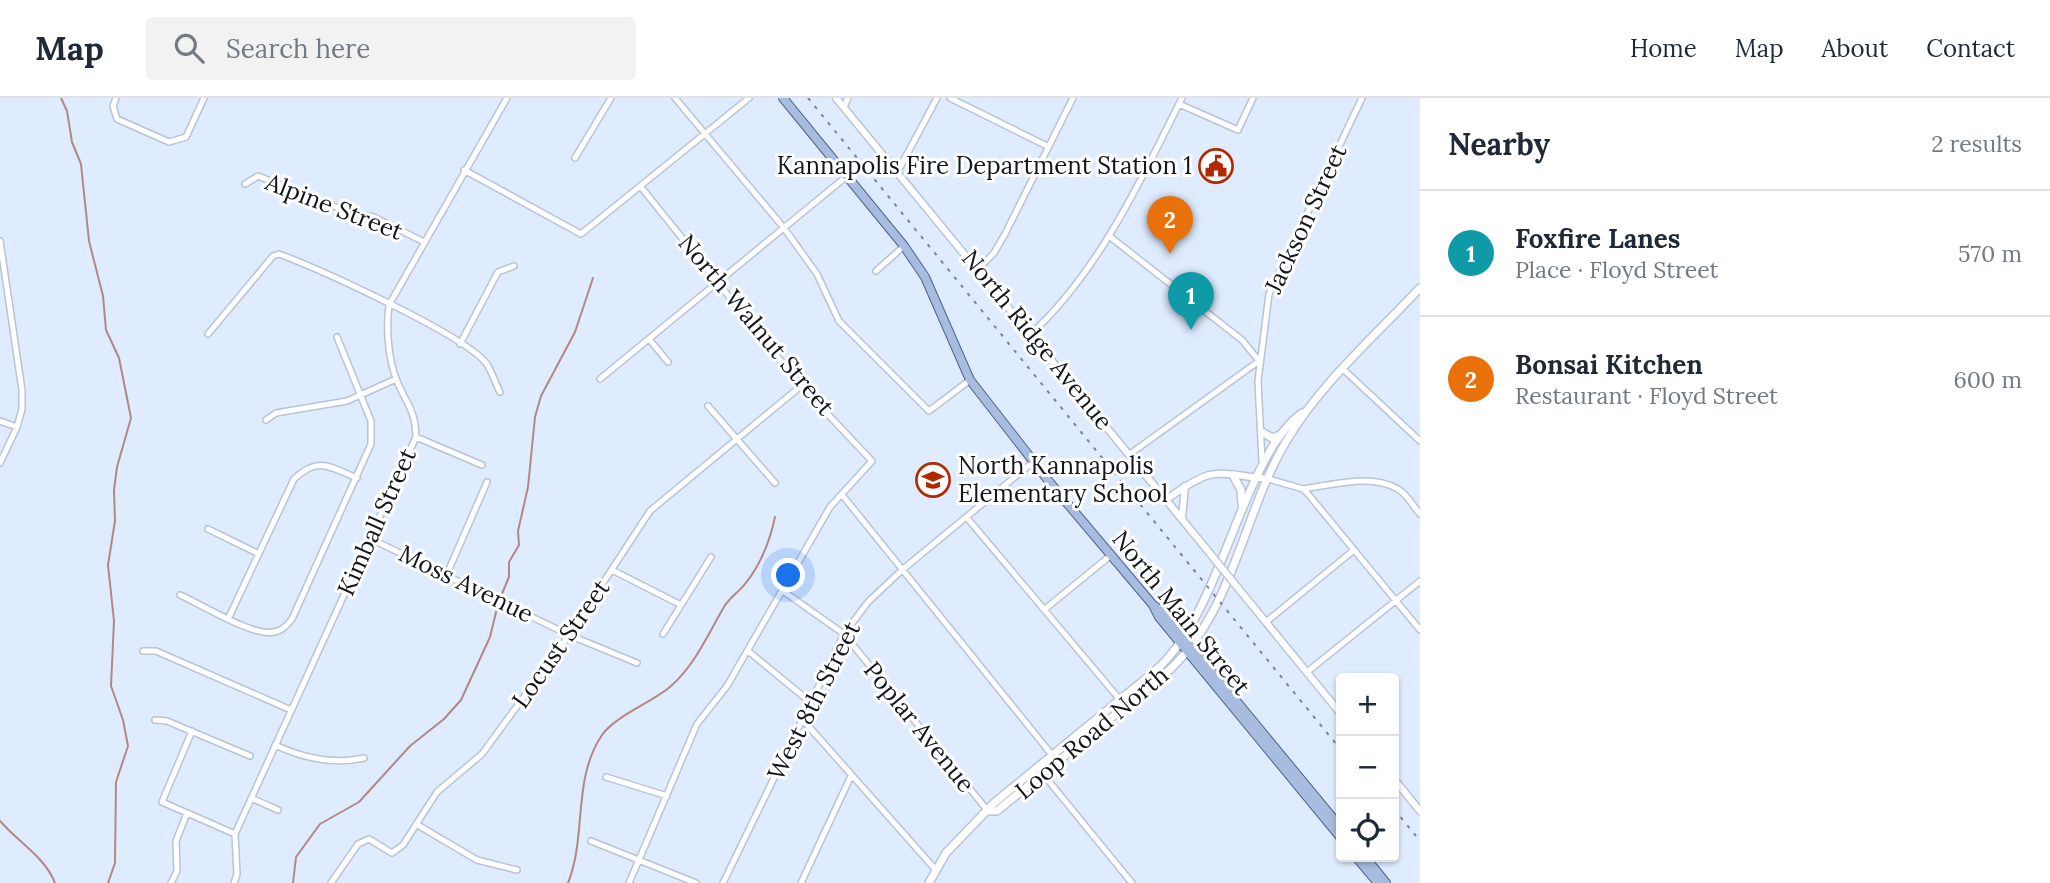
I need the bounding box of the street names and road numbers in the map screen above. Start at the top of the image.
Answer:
street label: Jackson Street [1257,139,1354,299]
street label: Alpine Street [260,166,408,247]
street label: North Walnut Street [672,228,842,422]
street label: North Ridge Avenue [955,243,1120,436]
street label: Kimball Street [330,443,423,600]
street label: North Main Street [1106,524,1258,702]
street label: Moss Avenue [394,538,539,629]
street label: Locust Street [505,573,617,714]
street label: West 8th Street [760,616,867,785]
street label: Poplar Avenue [857,655,982,799]
street label: Loop Road North [1009,659,1175,806]

